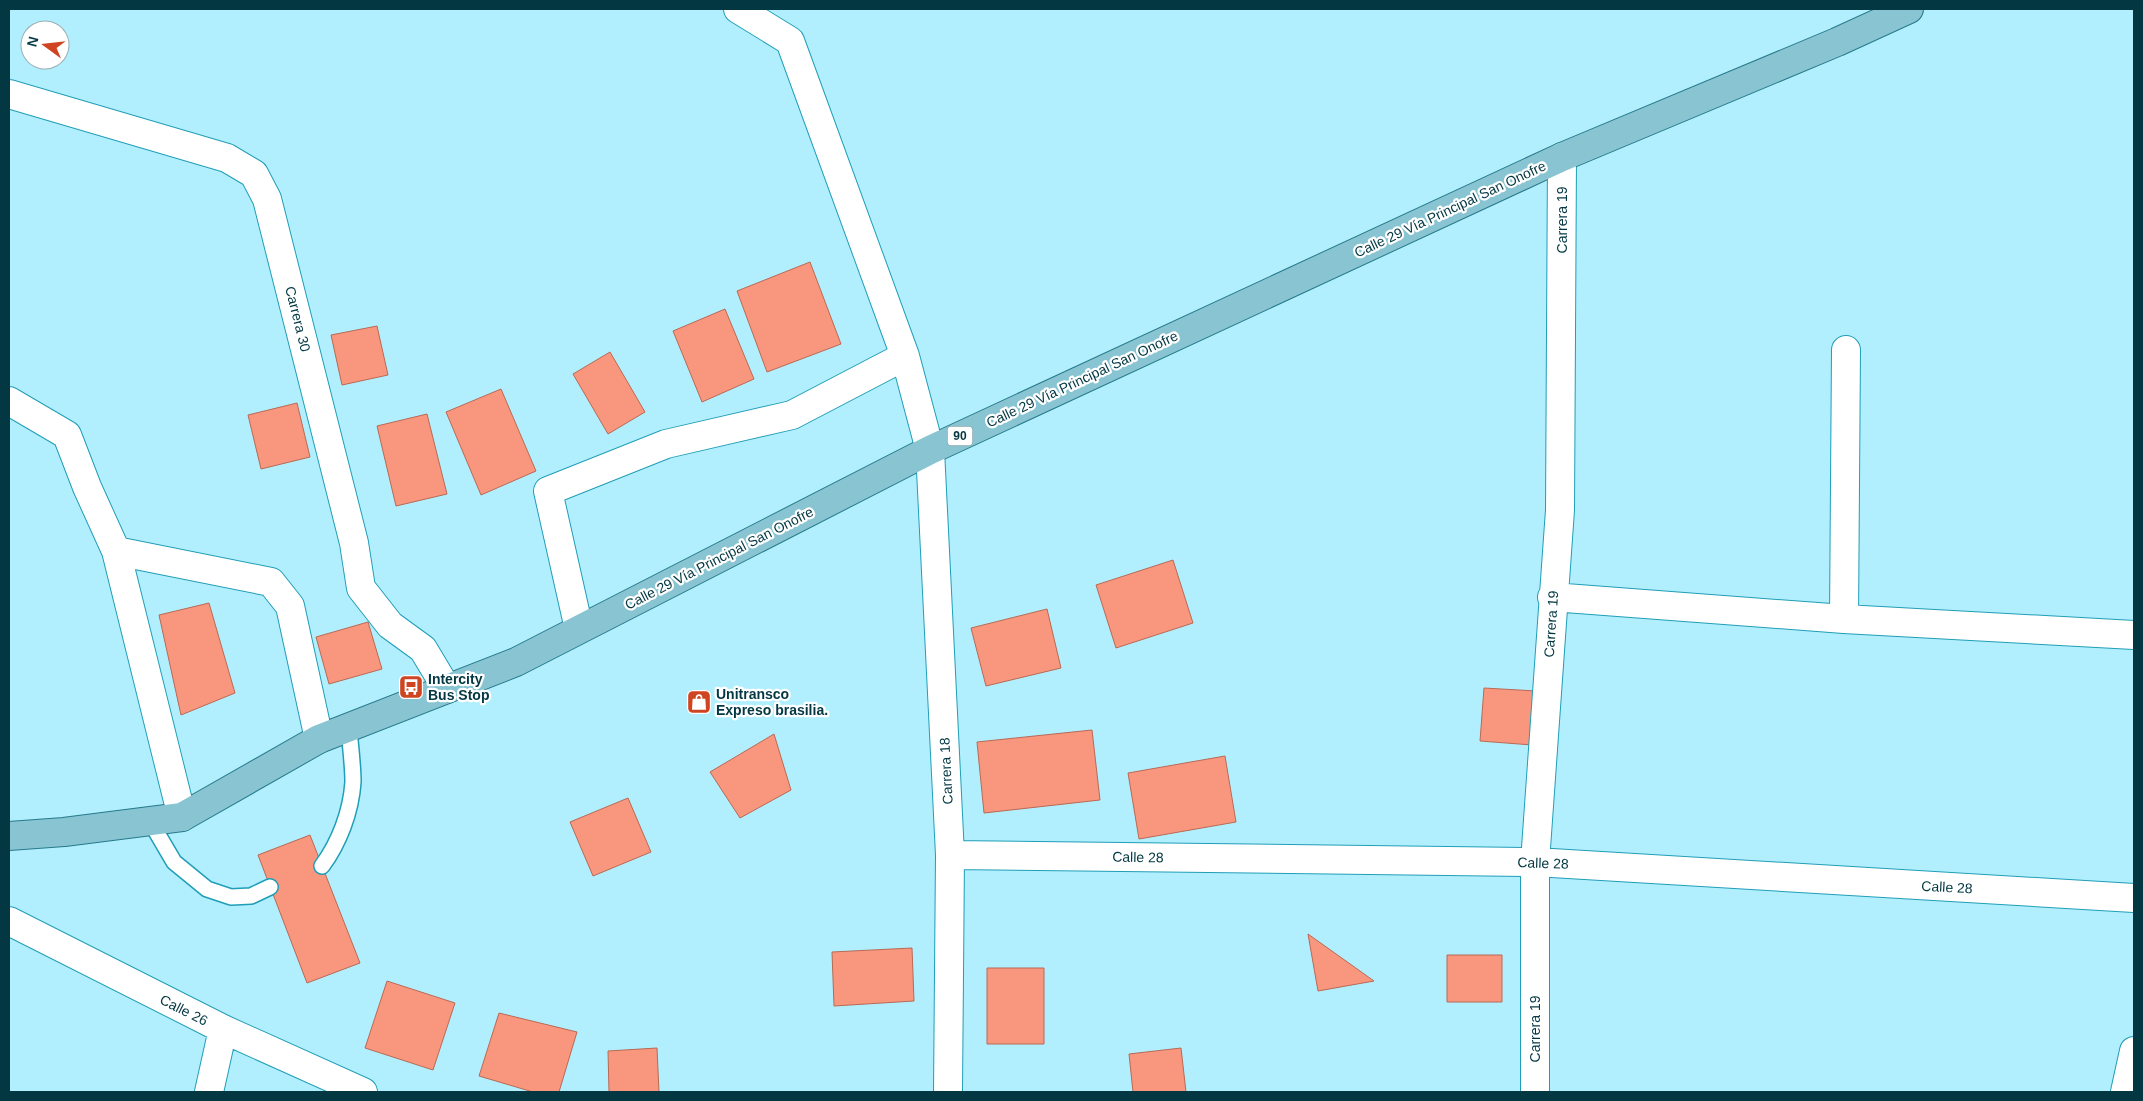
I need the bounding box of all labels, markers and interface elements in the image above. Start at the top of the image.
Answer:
north arrow [20,20,70,70]
text: N [23,35,41,49]
street label: Calle 29 Vía Principal San Onofre [1352,157,1548,260]
street label: Carrera 19 [1554,186,1570,253]
street label: Carrera 30 [282,285,314,354]
street label: Calle 29 Vía Principal San Onofre [984,327,1180,430]
road number: 90 [948,426,972,446]
street label: Calle 29 Vía Principal San Onofre [622,503,816,613]
street label: Carrera 19 [1541,590,1561,658]
place label: Intercity Bus Stop [428,671,489,703]
bus stop icon: Intercity Bus Stop [398,674,424,700]
place label: Unitransco Expreso brasilia. [716,686,828,718]
shop icon: Unitransco Expreso brasilia. [686,689,712,715]
street label: Carrera 18 [936,737,956,805]
street label: Calle 28 [1112,849,1164,865]
street label: Calle 28 [1517,854,1569,872]
street label: Calle 28 [1921,878,1973,896]
street label: Calle 26 [157,991,211,1029]
street label: Carrera 19 [1527,995,1543,1062]

